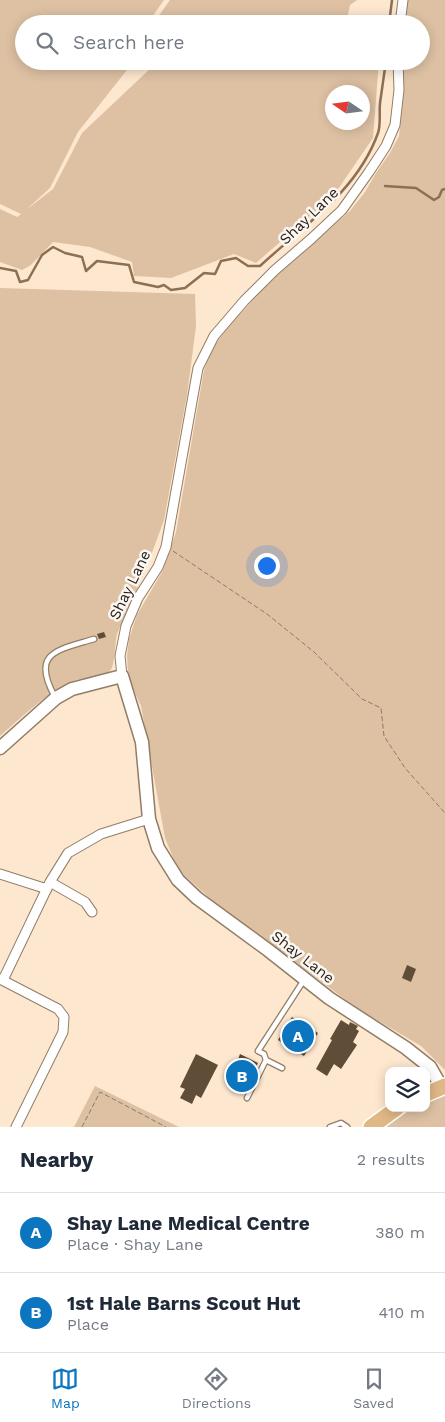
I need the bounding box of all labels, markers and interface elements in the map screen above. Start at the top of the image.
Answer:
search box [15,15,430,70]
icon: search [33,29,61,57]
text: Search here [73,31,184,54]
north arrow [325,85,370,130]
street label: Shay Lane [276,184,342,248]
street label: Shay Lane [106,547,154,623]
your location [254,553,280,579]
street label: Shay Lane [268,927,338,987]
pin: A [282,1017,314,1055]
pin: B [226,1057,258,1095]
map controls [385,1067,430,1112]
button: layers [385,1067,430,1112]
text: Nearby [20,1147,93,1172]
text: 2 results [357,1150,425,1169]
text: Shay Lane Medical Centre [67,1212,310,1235]
text: A [31,1223,41,1242]
text: 380 m [375,1223,425,1242]
text: Place · Shay Lane [67,1235,203,1254]
text: 1st Hale Barns Scout Hut [67,1292,300,1315]
text: B [31,1303,41,1322]
text: 410 m [379,1303,425,1322]
text: Place [67,1315,109,1334]
tab: Map [51,1365,80,1411]
tab: Directions [182,1365,251,1411]
tab: Saved [353,1365,394,1411]

